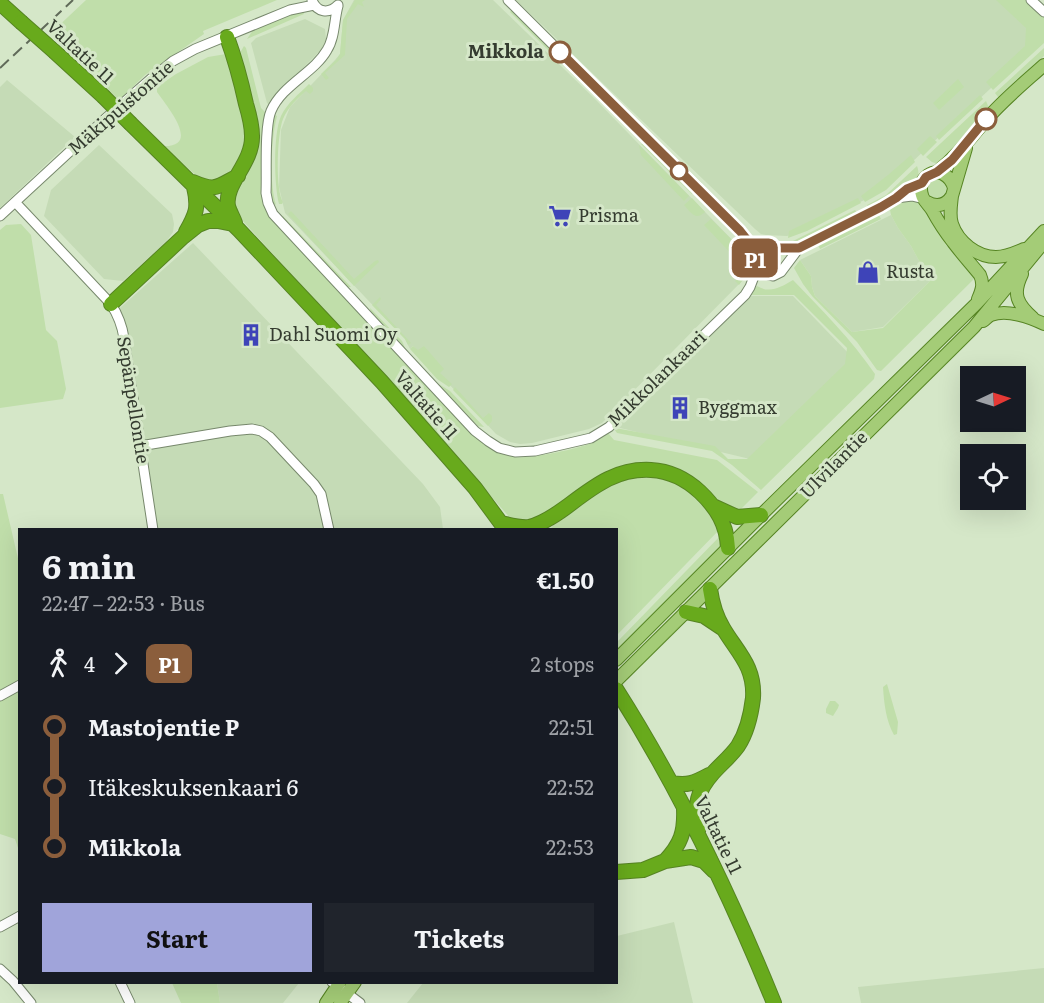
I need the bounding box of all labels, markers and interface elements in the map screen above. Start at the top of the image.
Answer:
street label: Valtatie 11 [41,12,121,90]
place label: Mikkola [468,37,545,64]
marker: Mikkola [549,41,571,63]
street label: Mäkipuistontie [61,53,179,160]
unlabelled marker [975,108,997,130]
unlabelled marker [670,162,688,180]
place label: Prisma [578,201,639,228]
supermarket icon: Prisma [547,203,573,229]
line badge: P1 [728,238,782,278]
text: P1 [744,243,766,274]
place label: Rusta [886,257,935,284]
shop icon: Rusta [855,259,881,285]
place label: Dahl Suomi Oy [269,320,398,347]
building icon: Dahl Suomi Oy [238,322,264,348]
street label: Mikkolankaari [601,324,711,432]
street label: Sepänpellontie [111,334,158,465]
street label: Valtatie 11 [389,363,465,445]
north arrow [960,366,1026,432]
map controls [960,366,1026,510]
place label: Byggmax [698,393,778,420]
building icon: Byggmax [667,395,693,421]
street label: Ulvilantie [793,424,873,504]
button: locate [960,444,1026,510]
text: 6 min [42,540,136,589]
text: €1.50 [537,563,594,596]
text: 22:47 – 22:53 · Bus [42,587,205,617]
icon: walk [42,647,75,680]
icon: forward [104,647,137,680]
text: 4 [84,648,95,678]
text: P1 [158,648,180,679]
text: 2 stops [530,648,594,678]
text: Mastojentie P [88,710,239,743]
text: 22:51 [549,711,594,741]
text: Itäkeskuksenkaari 6 [88,770,298,803]
text: 22:52 [547,771,594,801]
street label: Valtatie 11 [689,790,750,878]
text: Mikkola [88,830,181,863]
text: 22:53 [546,831,594,861]
button: Start [42,903,312,972]
button: Tickets [324,903,594,972]

